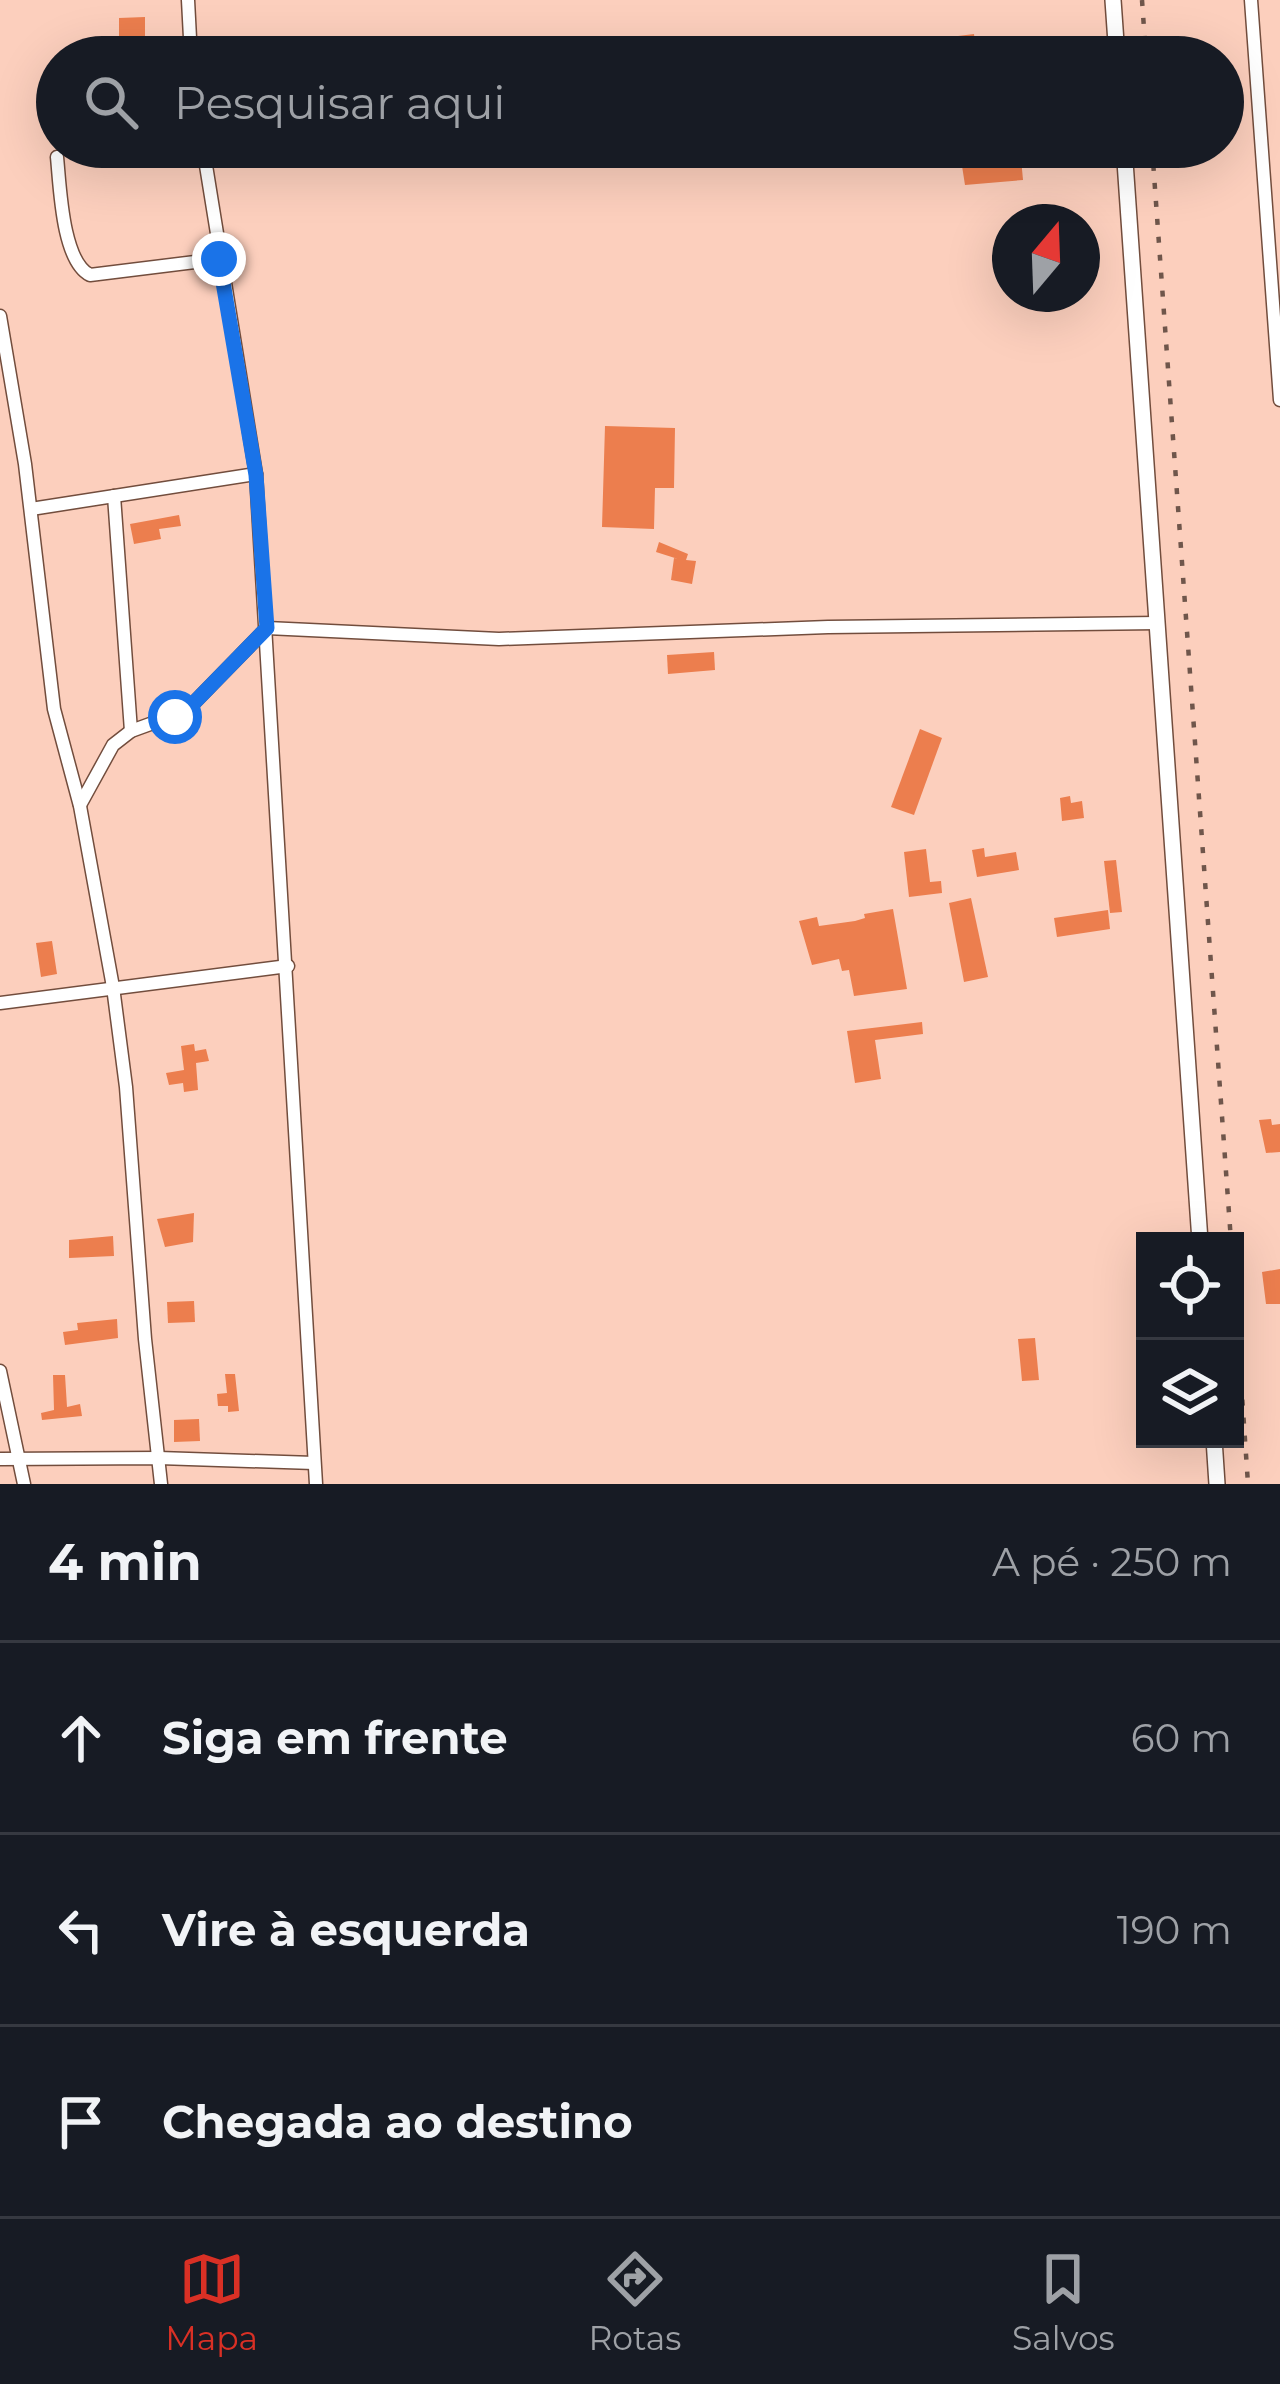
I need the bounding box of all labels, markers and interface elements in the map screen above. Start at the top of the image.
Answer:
search box [36,36,1244,168]
icon: search [78,69,144,135]
text: Pesquisar aqui [174,75,505,130]
north arrow [992,204,1100,312]
route end [192,232,246,286]
route start [148,690,202,744]
map controls [1136,1232,1244,1448]
button: locate [1136,1232,1244,1340]
button: layers [1136,1340,1244,1448]
text: 4 min [48,1531,202,1593]
text: A pé · 250 m [992,1538,1232,1586]
icon: ahead [48,1705,114,1771]
text: Siga em frente [162,1710,508,1765]
text: 60 m [1131,1714,1232,1762]
icon: left [48,1897,114,1963]
text: Vire à esquerda [162,1902,530,1957]
text: 190 m [1117,1906,1232,1954]
icon: arrive [48,2089,114,2155]
text: Chegada ao destino [162,2094,633,2149]
tab: Mapa [165,2246,258,2358]
tab: Rotas [588,2246,681,2358]
tab: Salvos [1012,2246,1115,2358]

